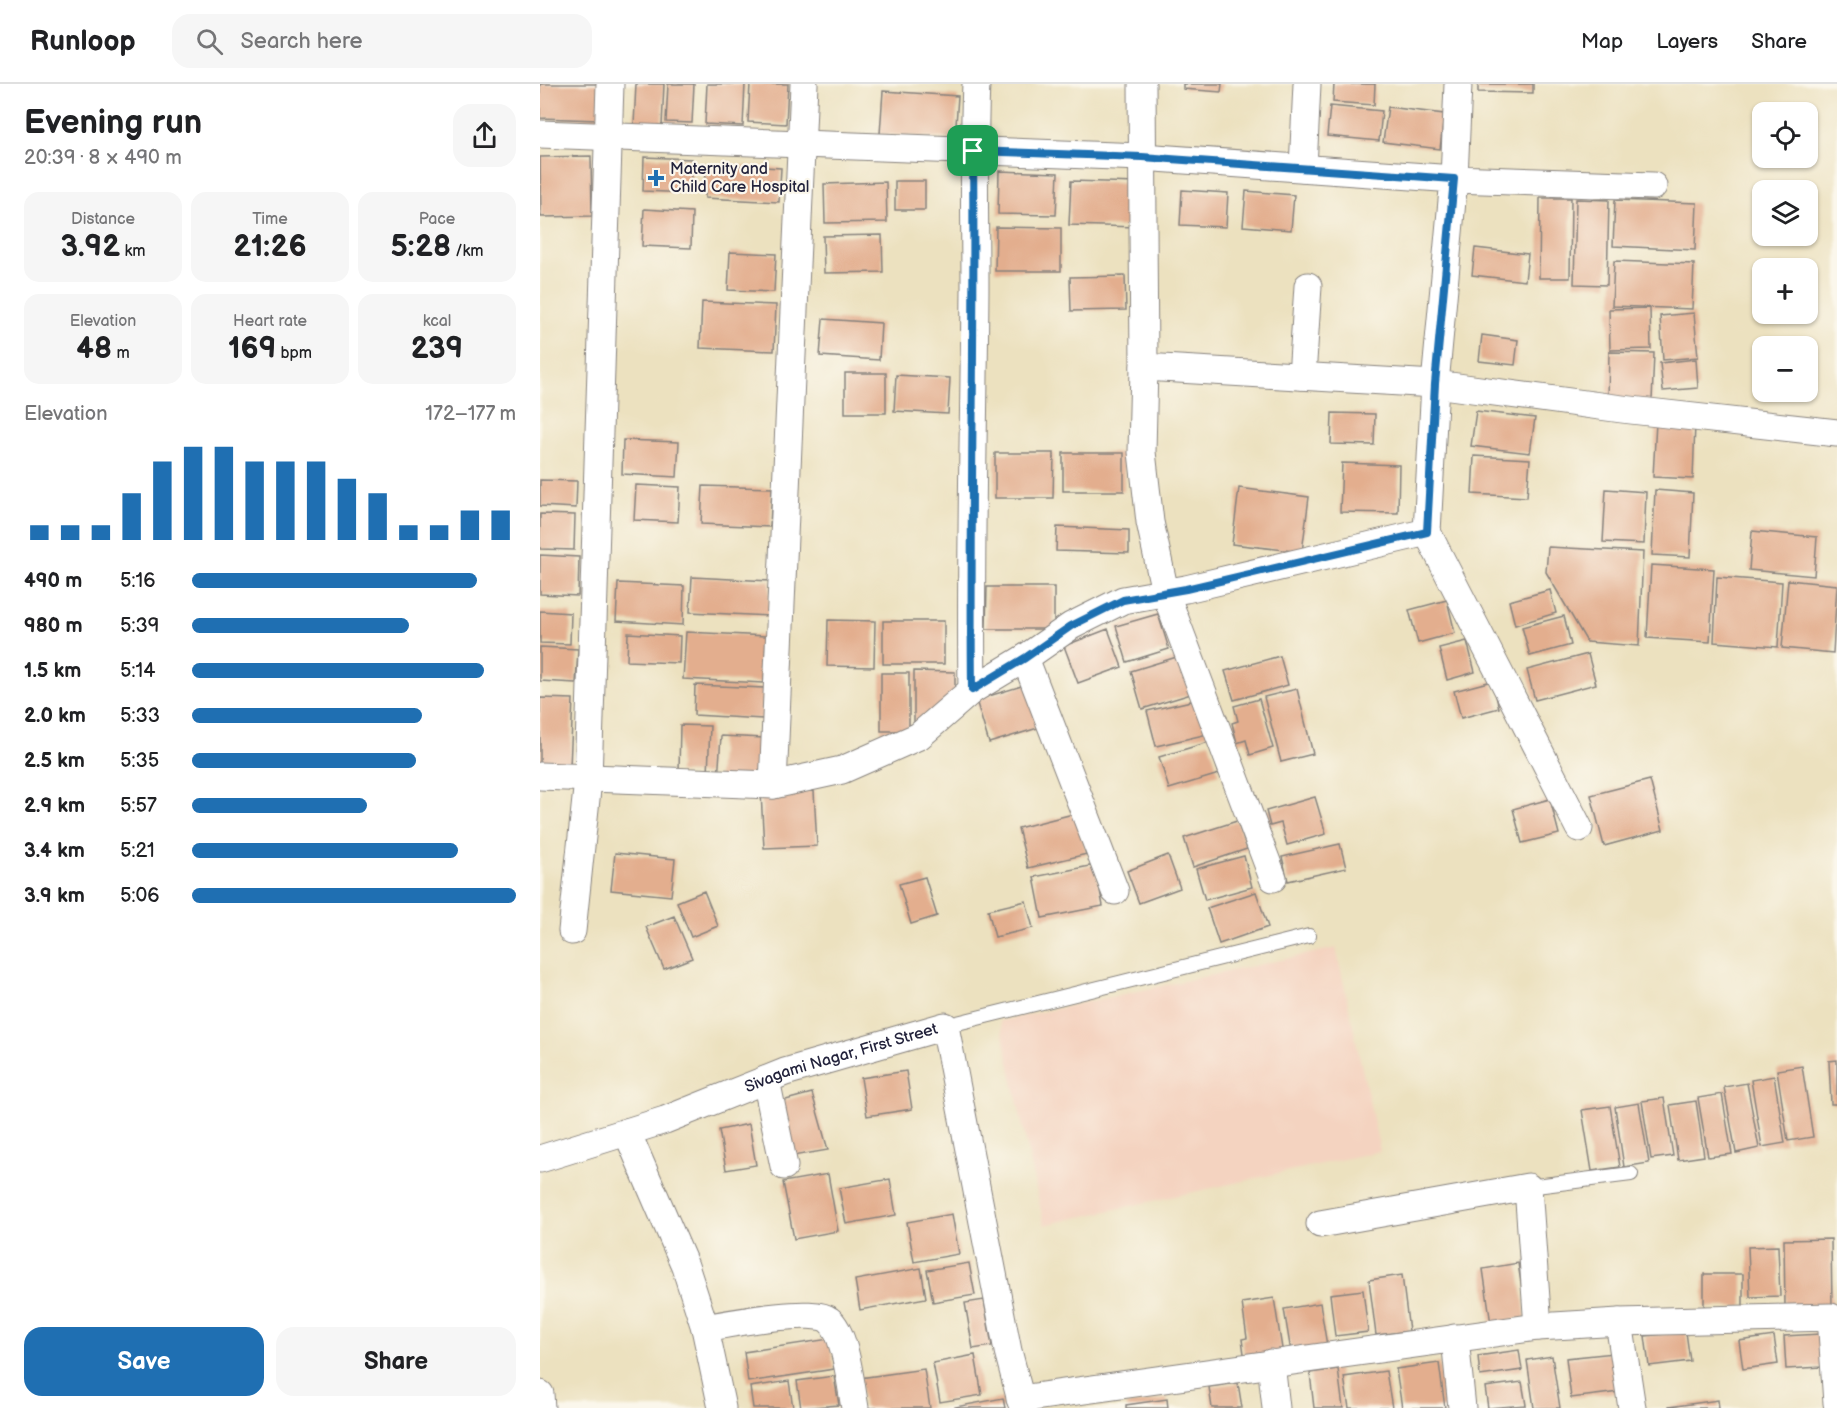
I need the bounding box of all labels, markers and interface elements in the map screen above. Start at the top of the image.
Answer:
search box [172,14,592,68]
text: Runloop [30,25,136,58]
icon: search [193,25,226,58]
text: Search here [241,28,362,55]
text: Map [1581,29,1623,54]
text: Layers [1656,29,1718,54]
text: Share [1751,29,1807,54]
map controls [1752,102,1818,402]
button: locate [1752,102,1818,168]
text: Evening run [24,103,202,143]
button: share [453,104,516,167]
pin [947,125,998,176]
icon: arrive [956,134,989,167]
text: 20:39 · 8 × 490 m [24,146,182,170]
place label: Maternity and Child Care Hospital [670,160,809,197]
marker: Maternity and Child Care Hospital [647,169,665,187]
button: layers [1752,180,1818,246]
text: Distance [71,210,135,229]
text: Time [252,210,288,229]
text: Pace [419,210,455,229]
text: 3.92 [60,229,120,265]
text: 21:26 [233,229,307,265]
text: 5:28 [390,229,451,265]
text: km [120,242,146,261]
text: /km [451,242,484,261]
button: + [1752,258,1818,324]
text: Elevation [70,312,136,331]
text: Heart rate [233,312,307,331]
text: kcal [423,312,451,331]
text: 48 [76,331,112,367]
text: 169 [228,331,276,367]
text: 239 [411,331,463,367]
button: − [1752,336,1818,402]
text: m [112,344,130,363]
text: bpm [276,344,312,363]
text: Elevation [24,402,107,426]
text: 172–177 m [425,402,516,426]
text: 490 m [24,569,82,593]
text: 5:16 [120,569,155,593]
text: 980 m [24,614,83,638]
text: 5:39 [120,614,159,638]
text: 1.5 km [24,659,81,683]
text: 5:14 [120,659,155,683]
text: 2.0 km [24,704,86,728]
text: 5:33 [120,704,160,728]
text: 2.5 km [24,749,85,773]
text: 5:35 [120,749,159,773]
text: 2.9 km [24,794,85,818]
text: 5:57 [120,794,157,818]
text: 3.4 km [24,839,85,863]
text: 5:21 [120,839,155,863]
text: 3.9 km [24,884,85,908]
text: 5:06 [120,884,159,908]
street label: Sivagami Nagar, First Street [742,1019,940,1097]
button: Save [24,1327,264,1396]
button: Share [276,1327,516,1396]

